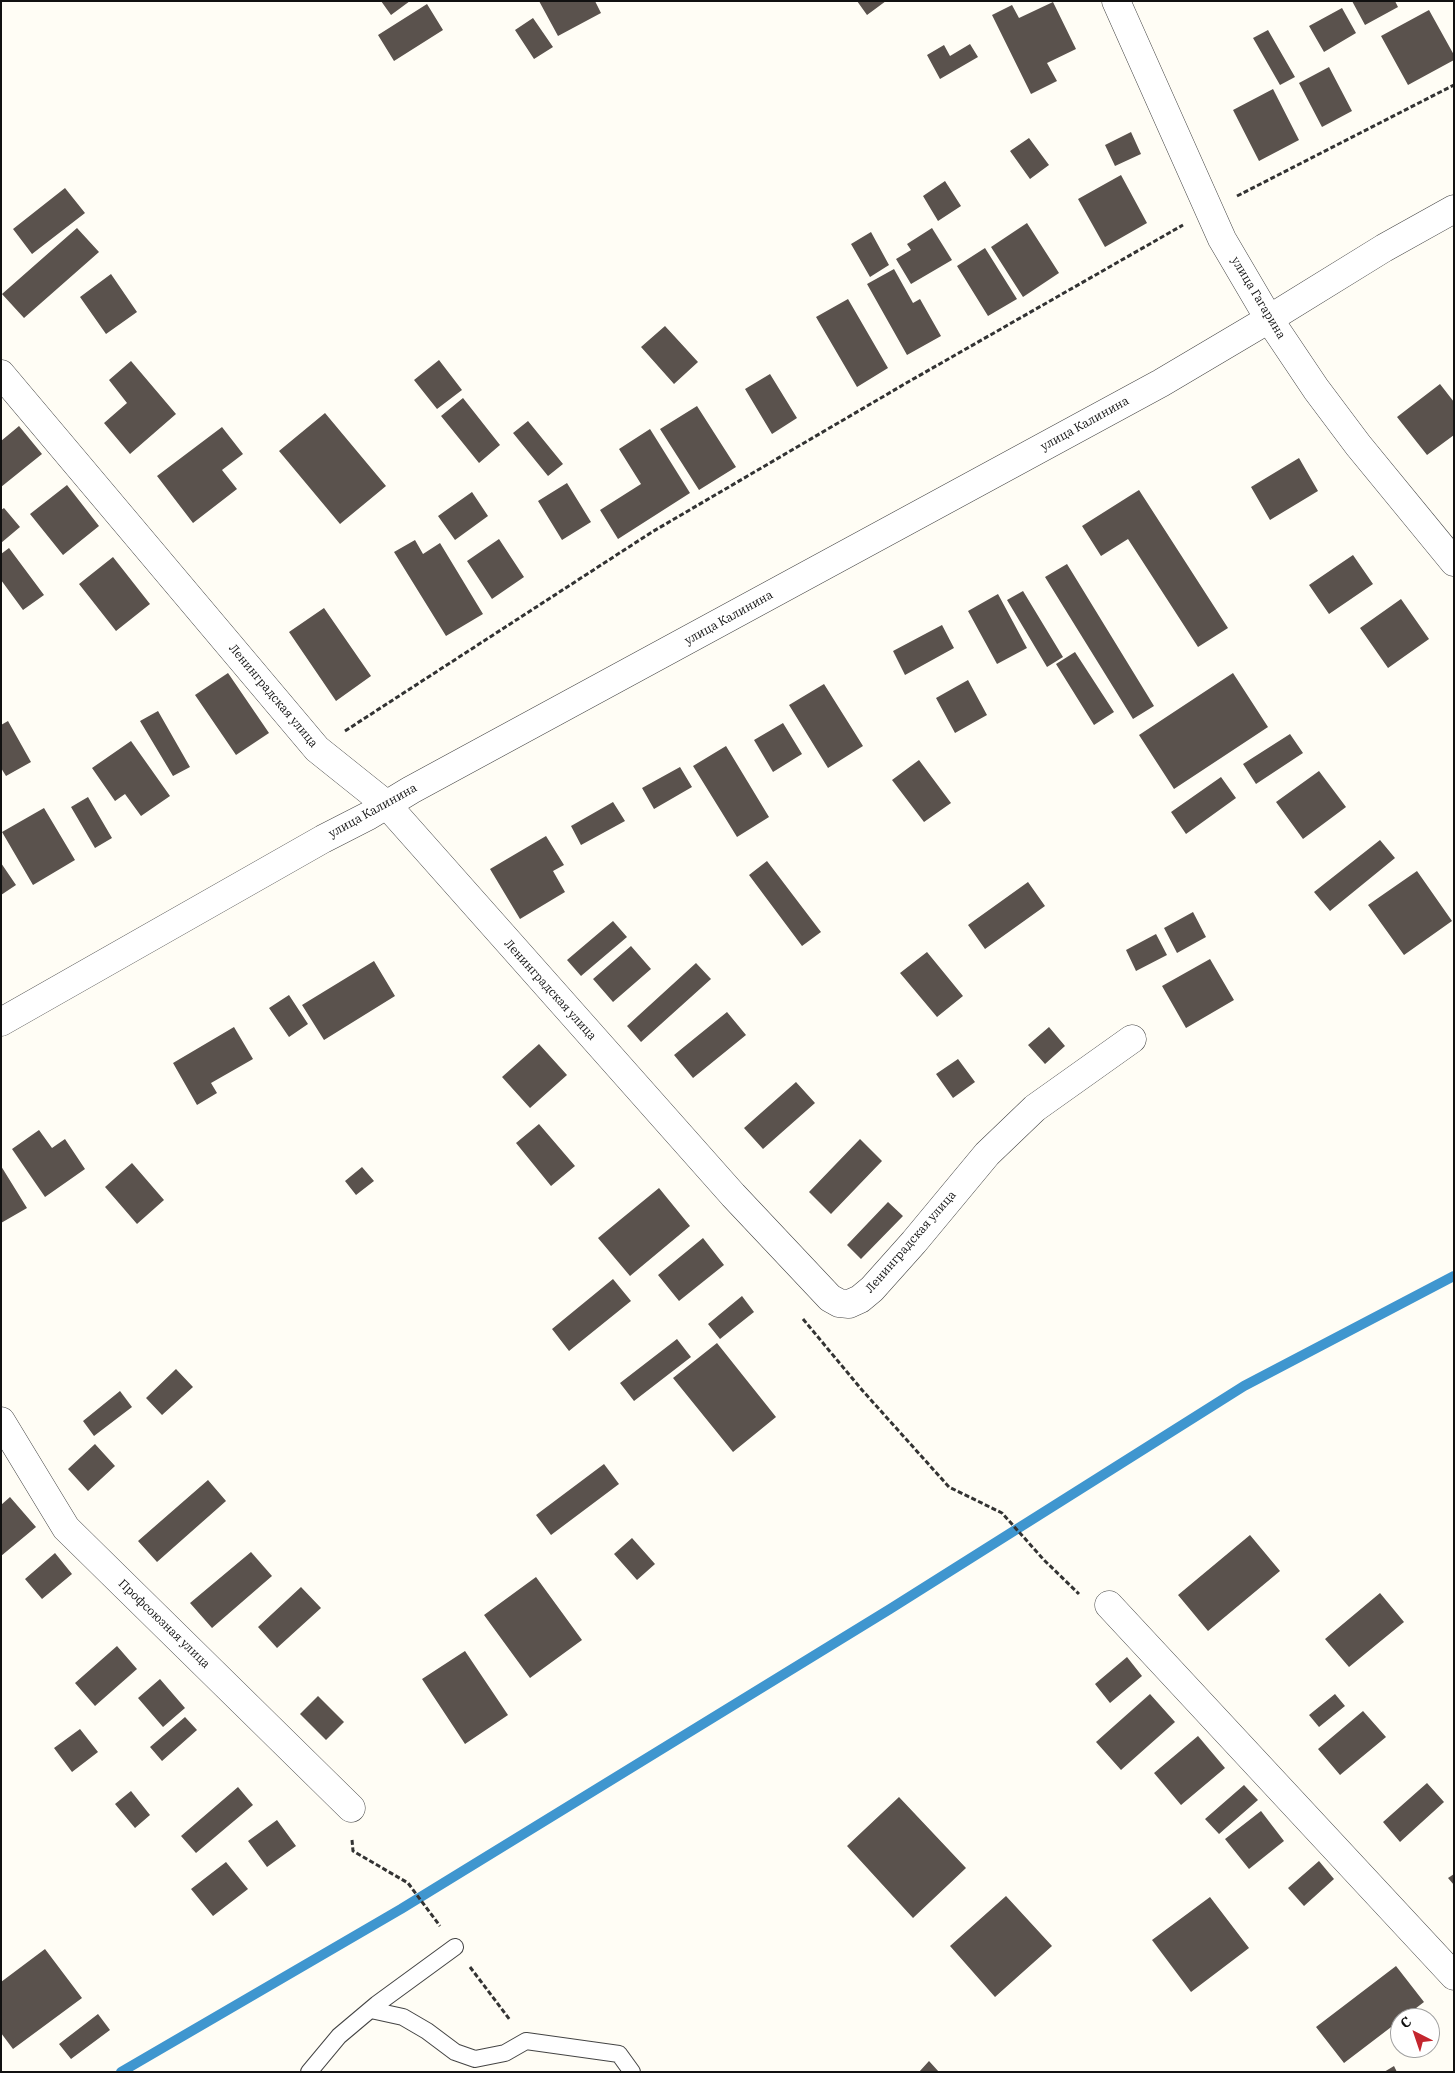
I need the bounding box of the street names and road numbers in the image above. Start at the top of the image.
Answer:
street label: улица Гагарина [1228,254,1288,342]
street label: улица Калинина [1038,394,1132,454]
street label: улица Калинина [682,588,776,648]
street label: Ленинградская улица [226,641,320,751]
street label: улица Калинина [326,781,420,841]
street label: Ленинградская улица [501,937,599,1043]
street label: Ленинградская улица [863,1188,959,1296]
street label: Профсоюзная улица [115,1577,213,1671]

